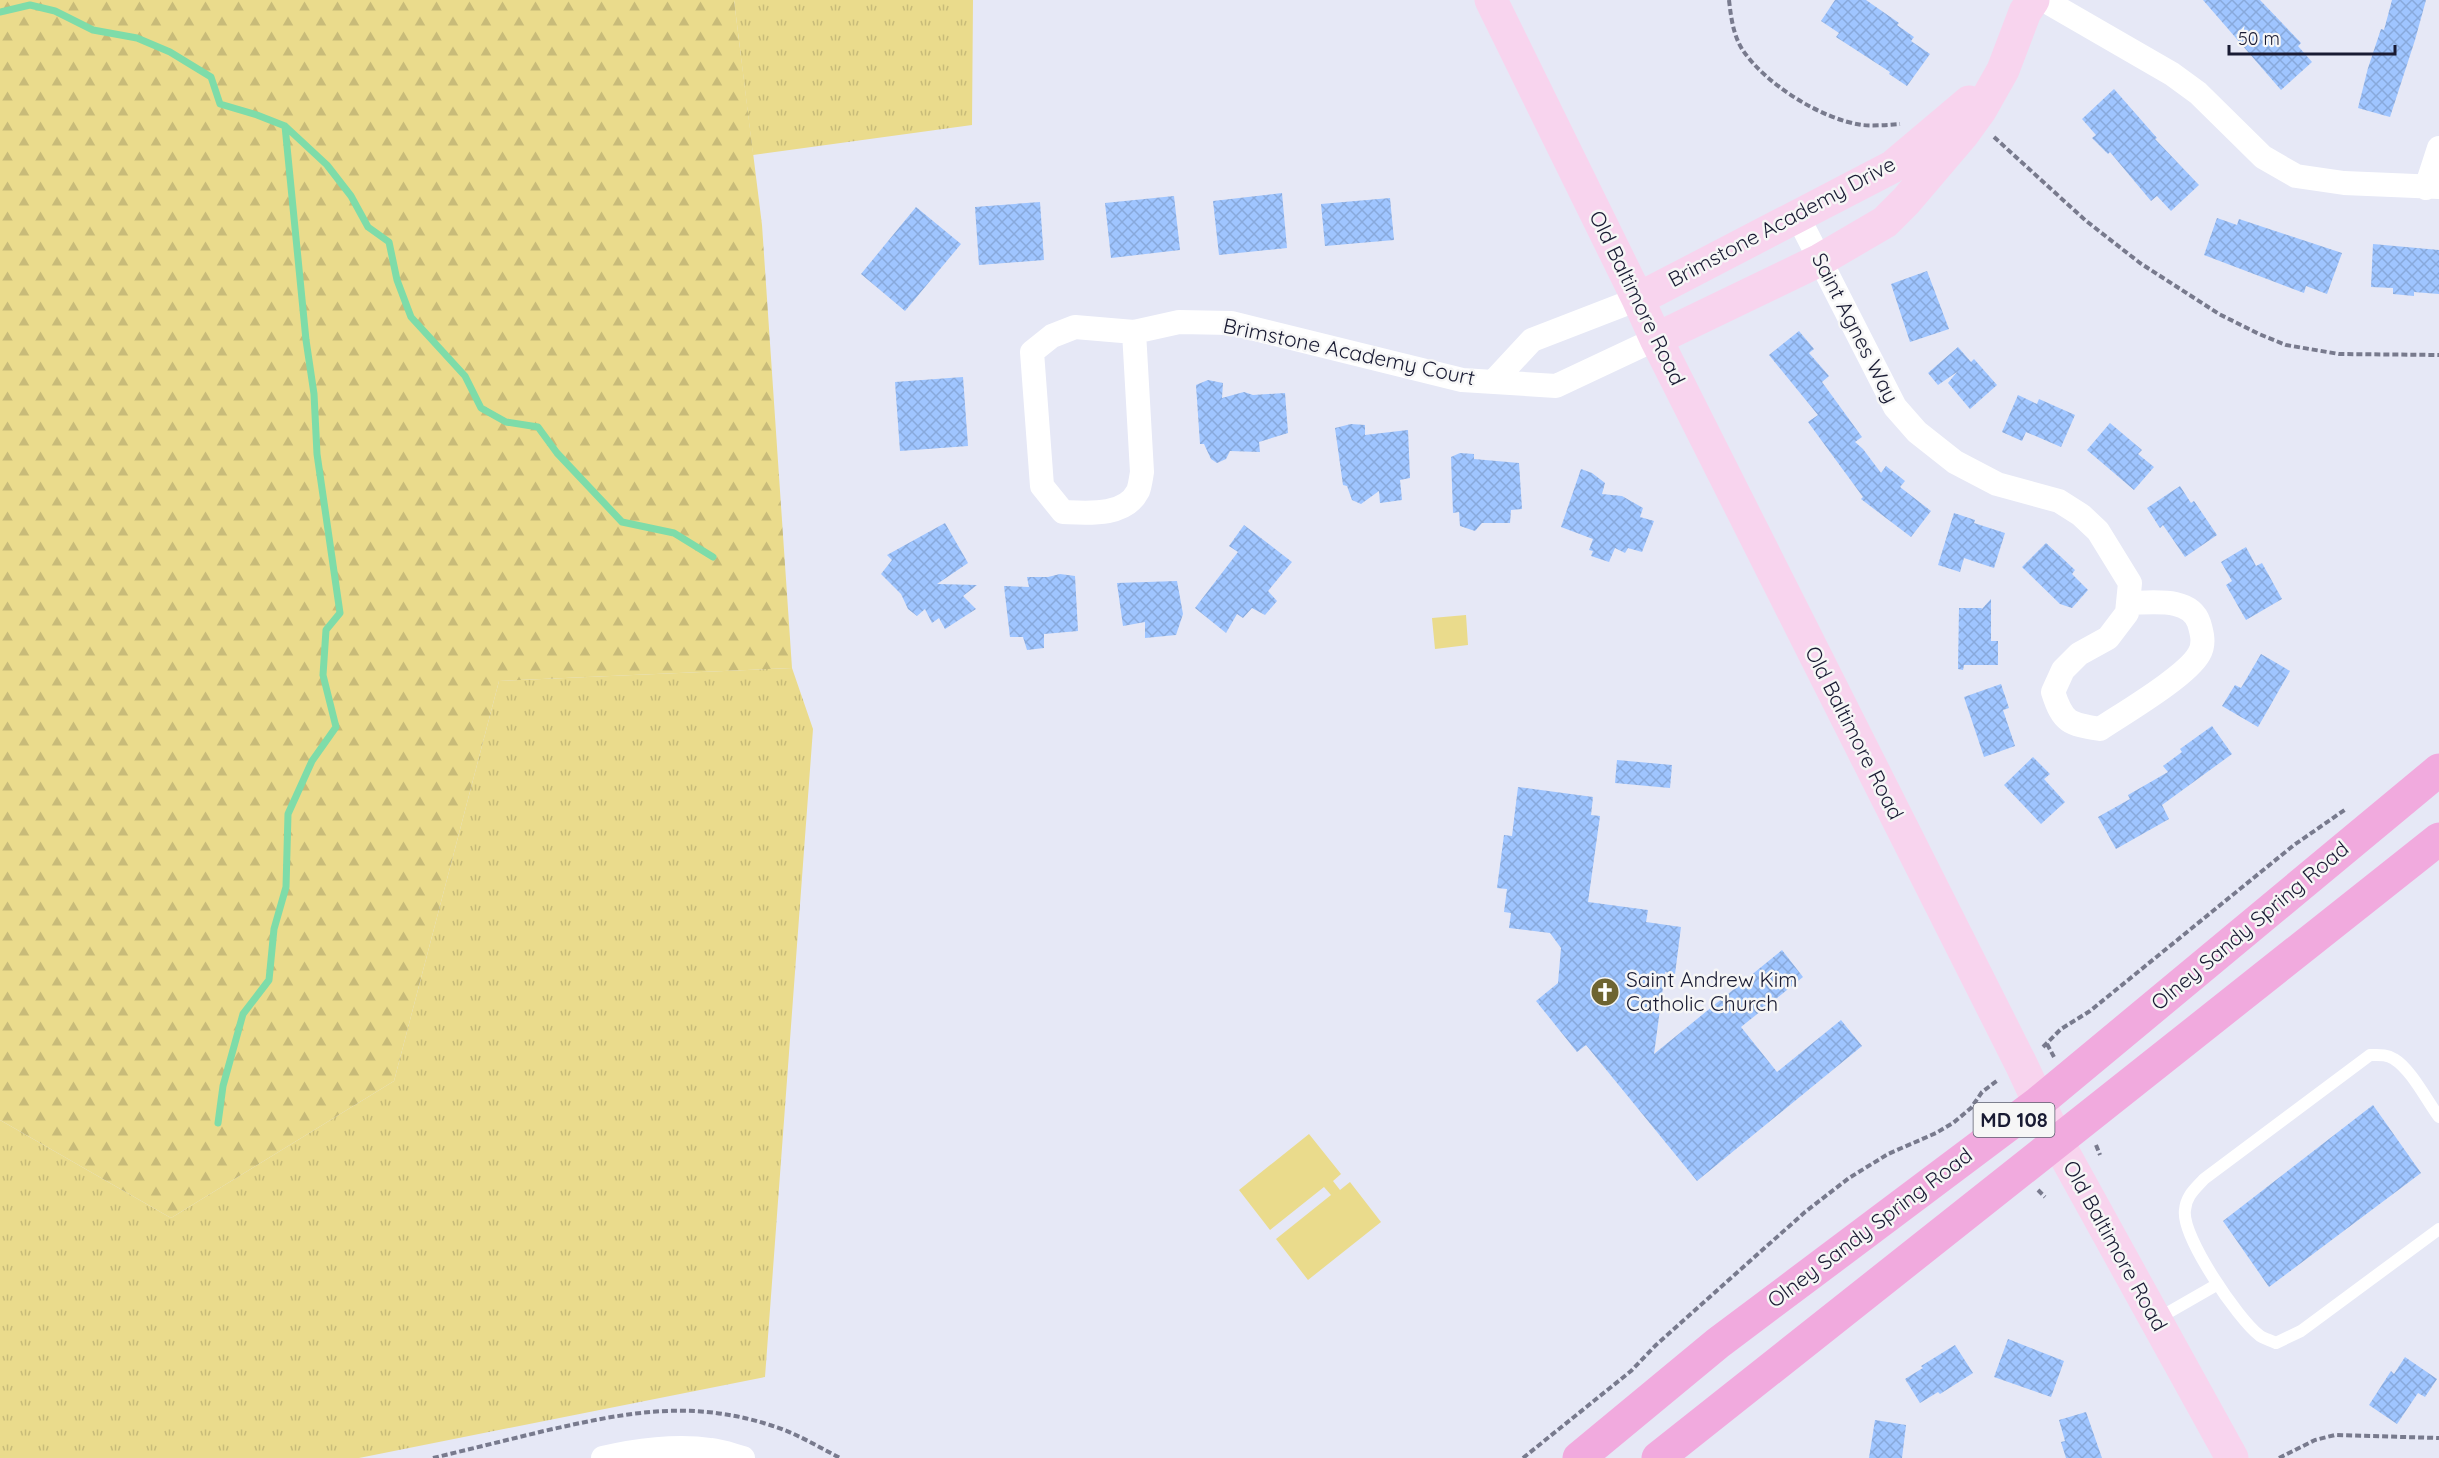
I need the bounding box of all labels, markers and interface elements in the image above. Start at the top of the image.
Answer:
scale bar [2229,18,2396,56]
text: 50 m [2238,27,2280,50]
street label: Brimstone Academy Drive [1663,150,1900,292]
street label: Old Baltimore Road [1584,206,1691,389]
street label: Saint Agnes Way [1807,248,1905,407]
street label: Brimstone Academy Court [1221,312,1477,390]
street label: Old Baltimore Road [1800,642,1910,824]
street label: Olney Sandy Spring Road [2145,835,2353,1015]
place label: Saint Andrew Kim Catholic Church [1626,966,1797,1016]
church icon: Saint Andrew Kim Catholic Church [1589,976,1621,1008]
road number: MD 108 [1974,1103,2054,1137]
street label: Olney Sandy Spring Road [1762,1142,1977,1313]
street label: Old Baltimore Road [2058,1156,2174,1335]

